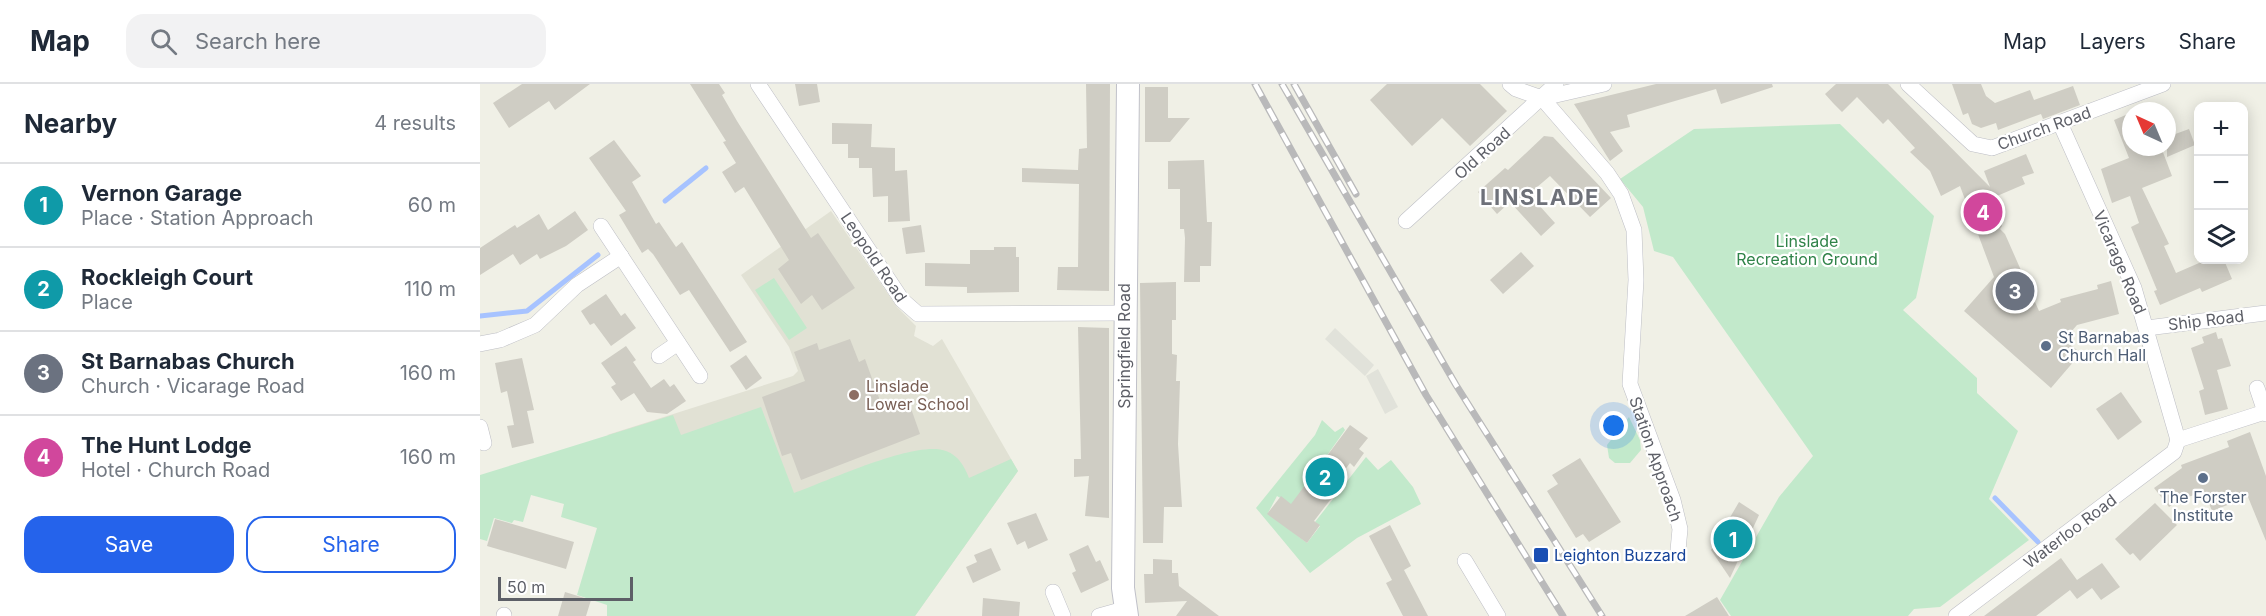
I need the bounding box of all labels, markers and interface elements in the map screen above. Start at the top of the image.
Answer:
search box [126,14,546,68]
text: Map [30,24,90,58]
icon: search [147,25,180,58]
text: Search here [195,28,321,54]
text: Map [2003,29,2047,54]
text: Layers [2080,29,2146,54]
text: Share [2179,29,2236,54]
street label: Church Road [1995,102,2093,154]
north arrow [2122,102,2176,156]
map controls [2194,102,2248,264]
button: + [2194,102,2248,156]
text: Nearby [24,108,117,139]
text: 4 results [374,111,456,135]
street label: Old Road [1450,122,1514,184]
button: − [2194,156,2248,210]
text: Vernon Garage [81,180,242,206]
district label: LINSLADE [1480,184,1600,210]
pin: 4 [1964,190,2002,234]
text: 1 [39,193,48,217]
text: 60 m [408,193,456,217]
text: Place · Station Approach [81,206,314,230]
street label: Vicarage Road [2089,207,2151,317]
street label: Leopold Road [837,208,911,306]
button: layers [2194,210,2248,264]
park label: Linslade Recreation Ground [1736,231,1878,269]
text: Rockleigh Court [81,264,253,290]
pin: 3 [1996,268,2035,314]
text: 2 [37,277,50,301]
text: 110 m [404,277,456,301]
street label: Springfield Road [1114,283,1134,409]
text: Place [81,290,133,314]
street label: Ship Road [2167,305,2245,335]
place label: St Barnabas Church Hall [2058,327,2150,365]
marker: St Barnabas Church Hall [2039,339,2053,353]
text: St Barnabas Church [81,348,295,374]
text: 3 [37,361,50,385]
text: 160 m [400,361,456,385]
text: Church · Vicarage Road [81,374,305,398]
place label: Linslade Lower School [866,376,969,414]
marker: Linslade Lower School [847,388,861,402]
street label: Station Approach [1625,394,1687,524]
your location [1599,411,1628,440]
text: The Hunt Lodge [81,432,252,458]
text: 4 [37,445,50,469]
text: 160 m [400,445,456,469]
pin: 2 [1306,454,1344,500]
text: Hotel · Church Road [81,458,270,482]
marker: The Forster Institute [2196,471,2210,485]
place label: The Forster Institute [2160,487,2246,525]
street label: Waterloo Road [2020,490,2120,572]
button: Save [24,516,234,573]
button: Share [246,516,456,573]
pin: 1 [1714,516,1752,562]
place label: Leighton Buzzard [1554,545,1686,565]
marker: Leighton Buzzard [1532,546,1550,564]
scale bar [498,574,633,602]
text: 50 m [507,577,545,597]

